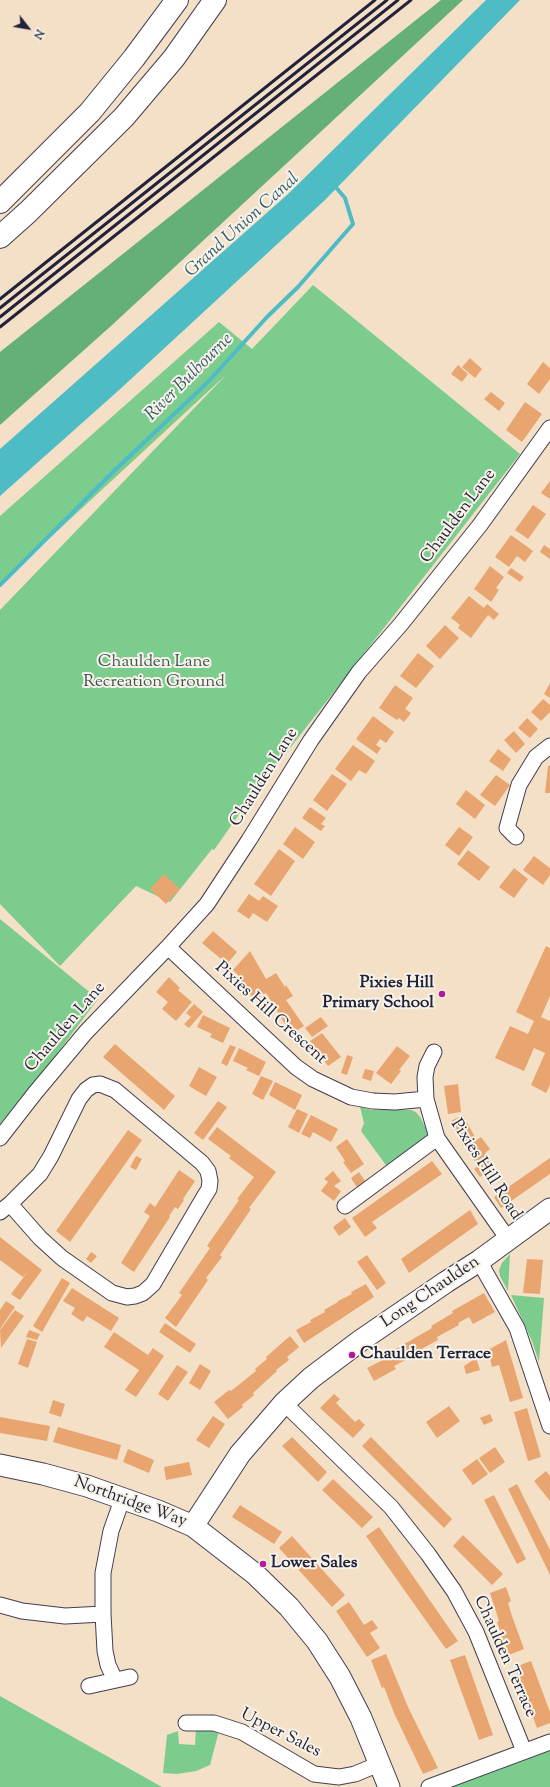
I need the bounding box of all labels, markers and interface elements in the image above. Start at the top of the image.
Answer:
north arrow [8,8,48,48]
text: N [29,26,47,42]
water label: Grand Union Canal [181,169,305,283]
water label: River Bulbourne [142,330,238,426]
street label: Chaulden Lane [417,466,501,568]
park label: Chaulden Lane Recreation Ground [83,653,225,693]
street label: Chaulden Lane [227,725,303,831]
street label: Pixies Hill Crescent [210,958,330,1070]
place label: Pixies Hill Primary School [323,974,434,1014]
street label: Chaulden Lane [21,979,111,1077]
marker: Pixies Hill Primary School [437,989,447,999]
street label: Pixies Hill Road [445,1116,525,1224]
street label: Long Chaulden [378,1253,484,1333]
place label: Chaulden Terrace [360,1345,491,1365]
marker: Chaulden Terrace [347,1350,357,1360]
street label: Northridge Way [71,1473,189,1533]
place label: Lower Sales [271,1554,357,1574]
marker: Lower Sales [258,1559,268,1569]
street label: Chaulden Terrace [468,1593,540,1721]
street label: Upper Sales [236,1705,324,1763]

